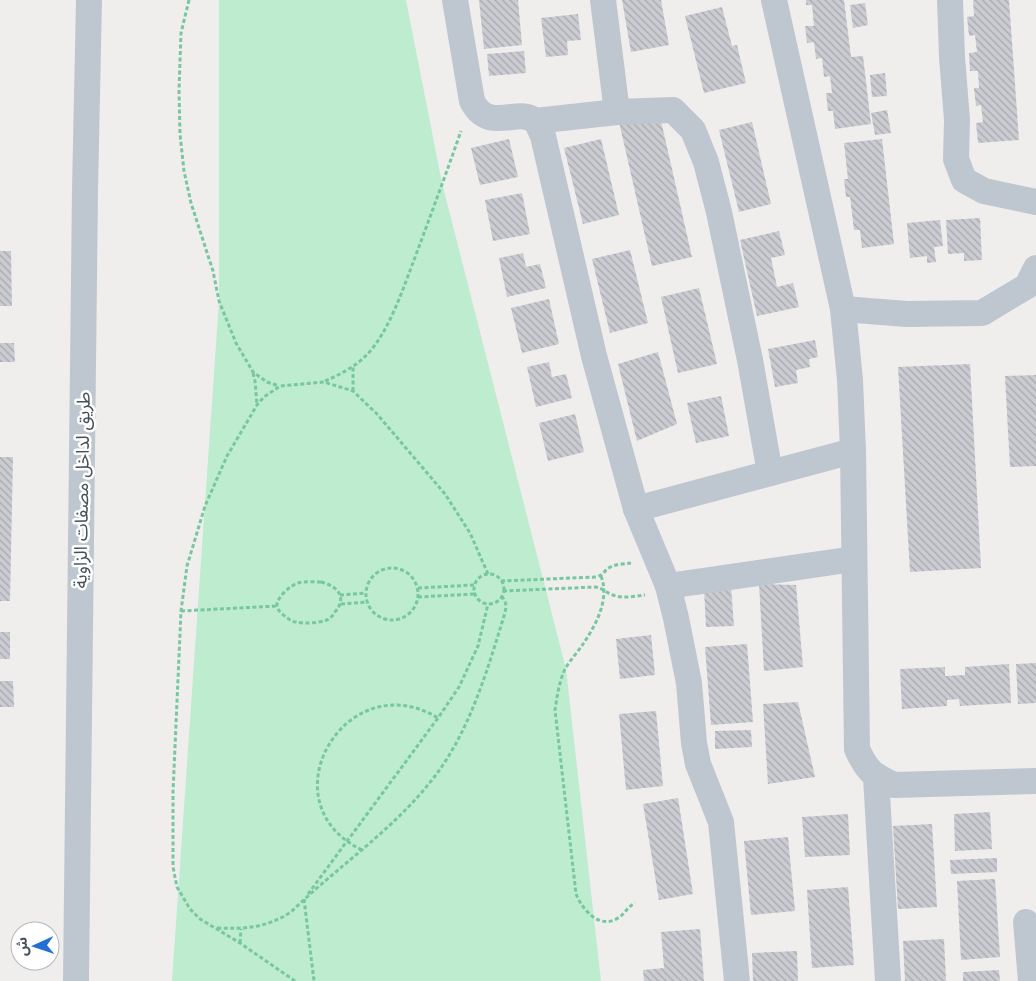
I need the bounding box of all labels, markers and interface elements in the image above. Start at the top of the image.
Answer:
street label: طريق لداخل مصفات الزاوية [70,392,95,588]
north arrow [10,921,60,971]
text: ش [14,937,31,957]

